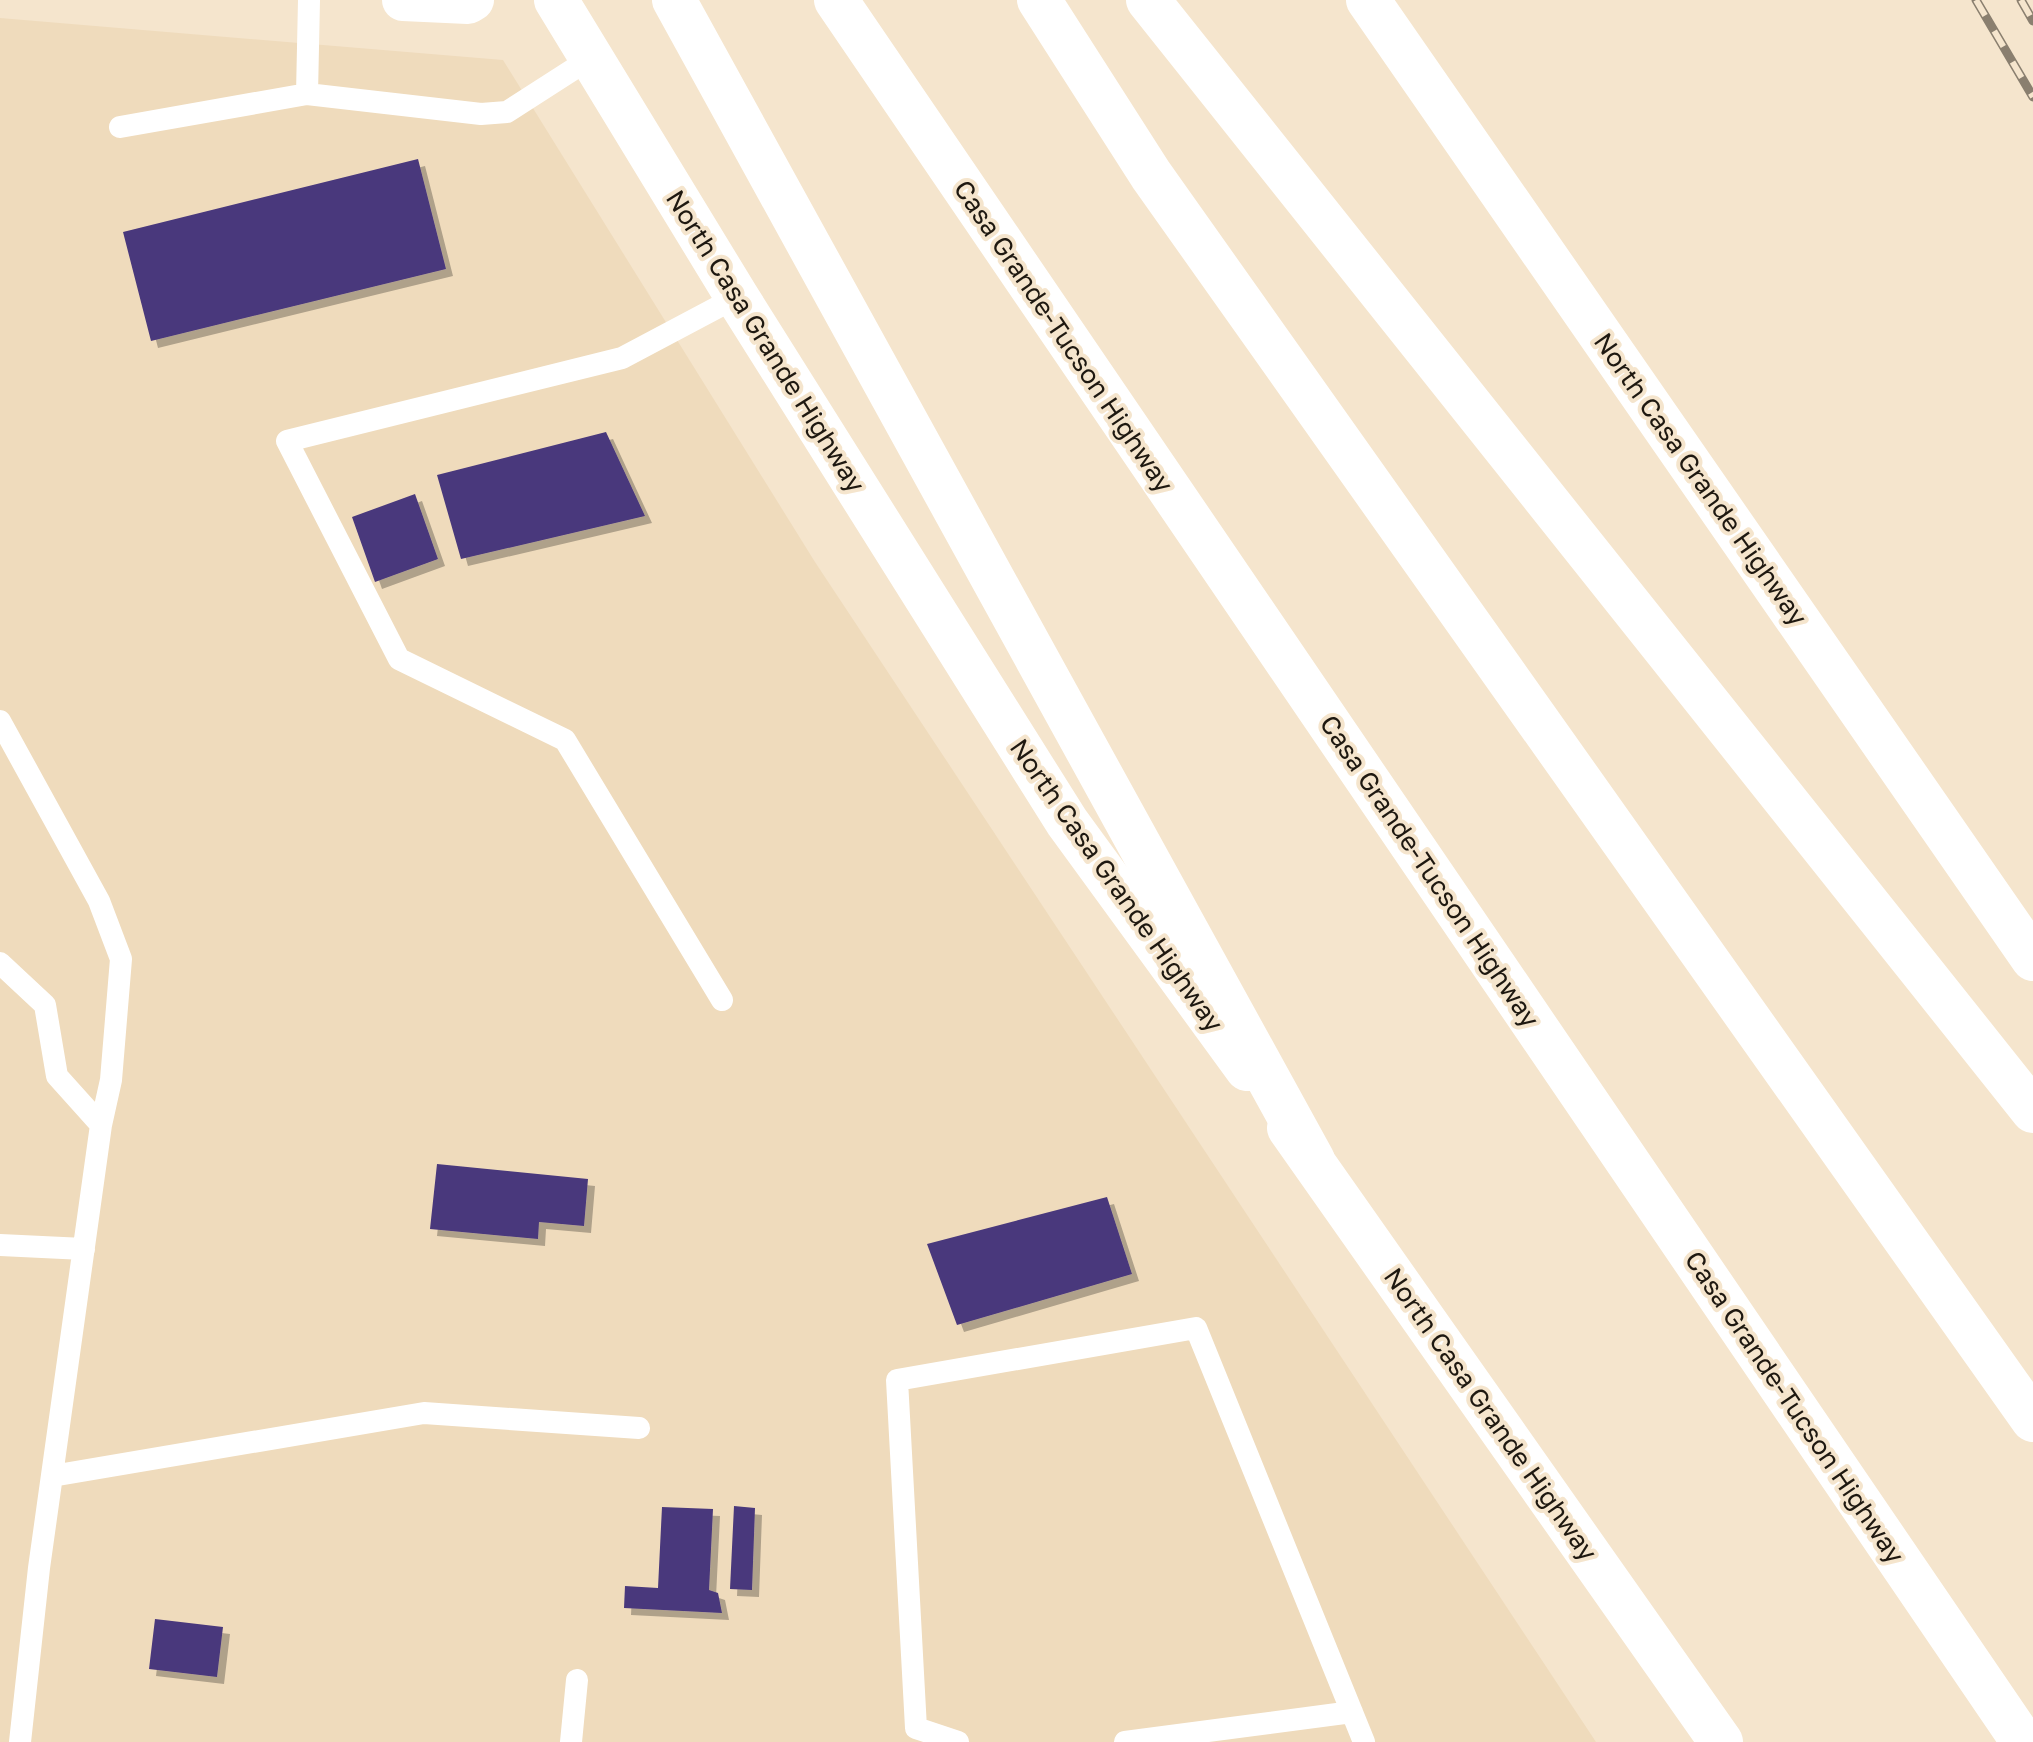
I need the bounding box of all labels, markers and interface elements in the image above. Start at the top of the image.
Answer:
street label: Casa Grande-Tucson Highway [948,174,1180,498]
street label: North Casa Grande Highway [660,184,872,498]
street label: North Casa Grande Highway [1588,327,1814,632]
street label: Casa Grande-Tucson Highway [1314,709,1546,1033]
street label: North Casa Grande Highway [1004,733,1230,1038]
street label: Casa Grande-Tucson Highway [1679,1245,1911,1569]
street label: North Casa Grande Highway [1378,1262,1604,1567]

